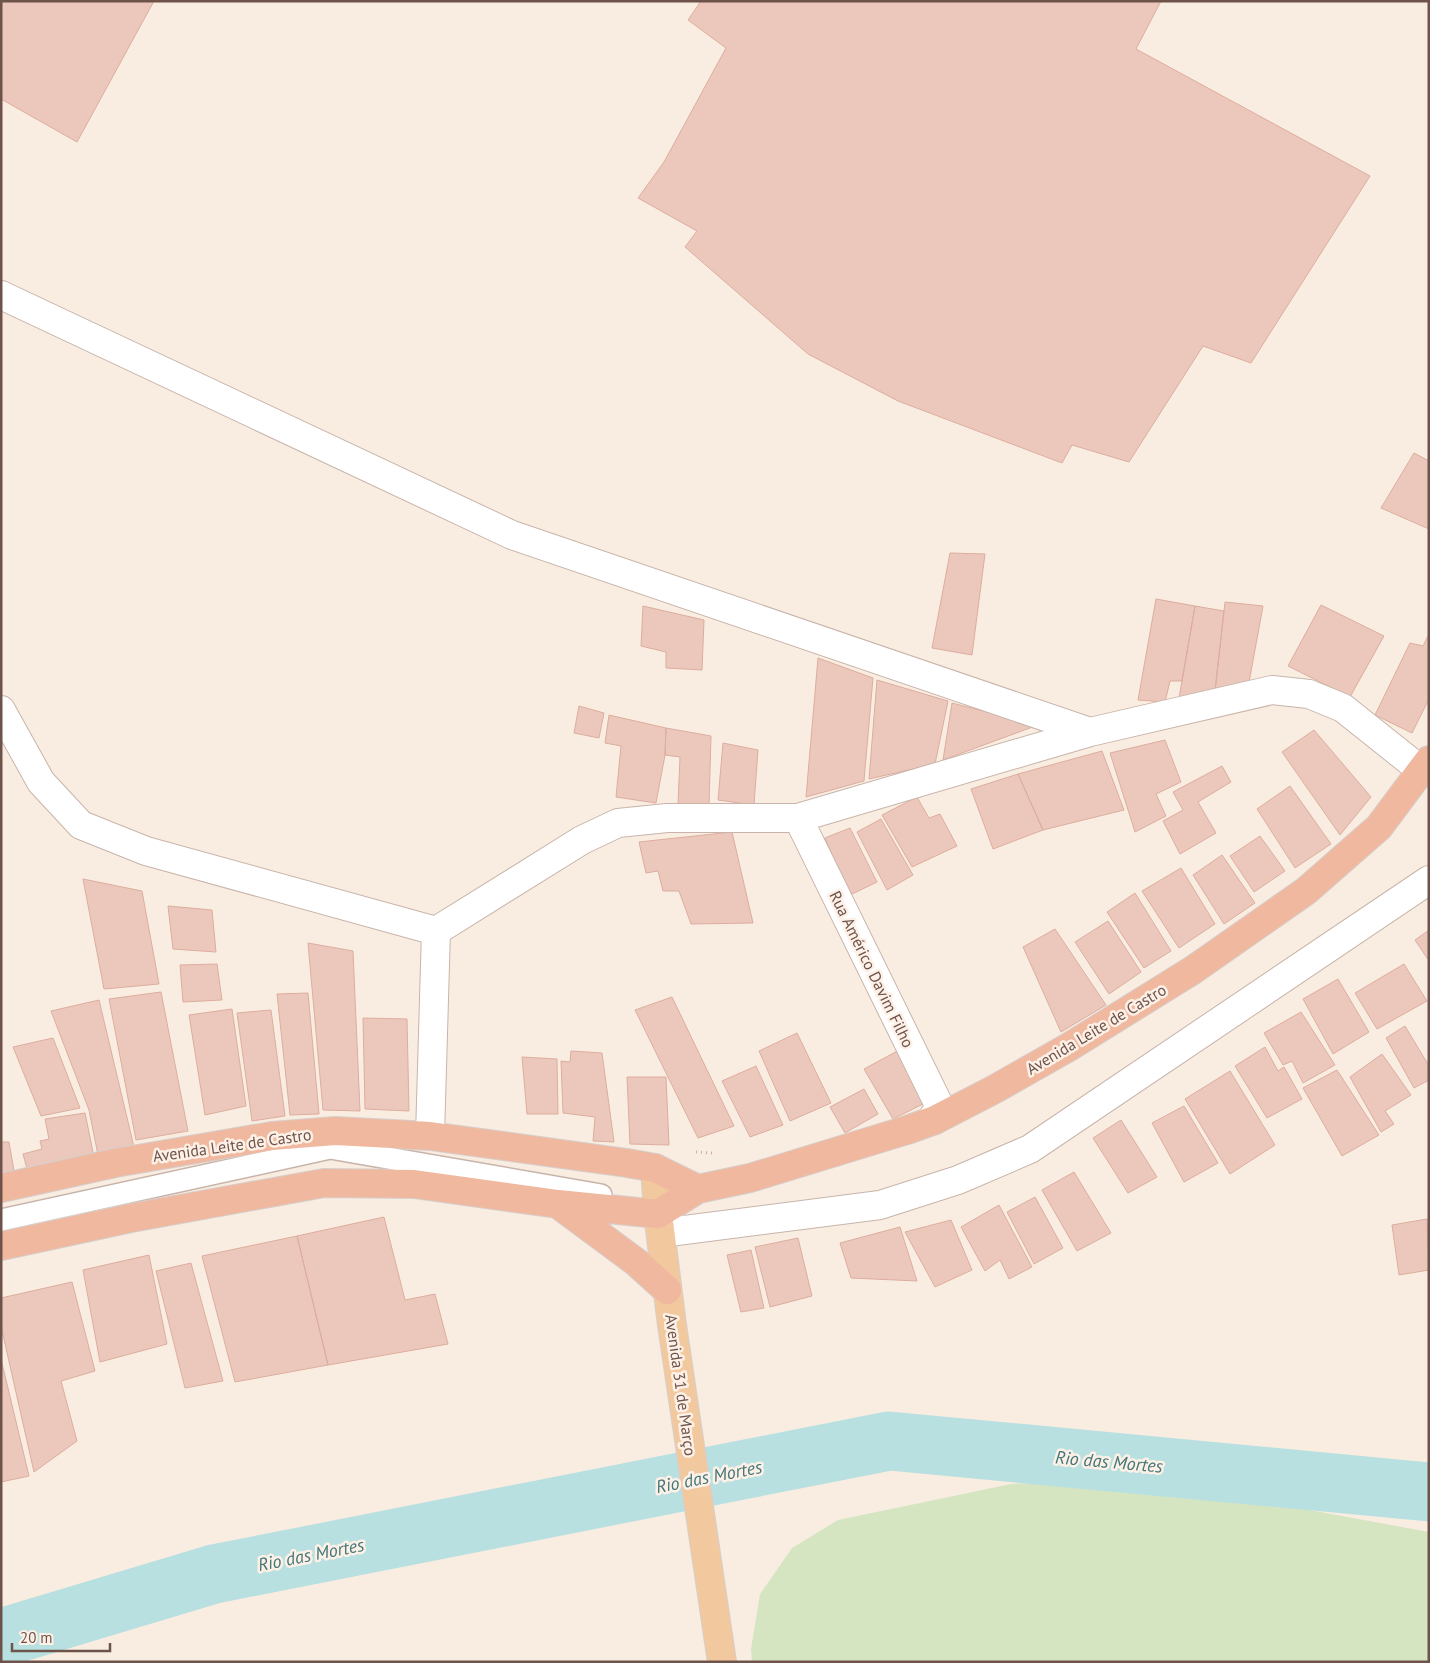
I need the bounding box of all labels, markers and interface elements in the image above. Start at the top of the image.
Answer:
street label: Rua Américo Davim Filho [825,887,919,1051]
street label: Avenida Leite de Castro [1022,979,1170,1079]
street label: Avenida Leite de Castro [152,1124,312,1166]
street label: Avenida 31 de Março [661,1313,701,1457]
water label: Rio das Mortes [1054,1445,1165,1478]
water label: Rio das Mortes [654,1455,765,1498]
water label: Rio das Mortes [256,1533,367,1576]
scale bar [12,1620,110,1652]
text: 20 m [20,1628,53,1647]

